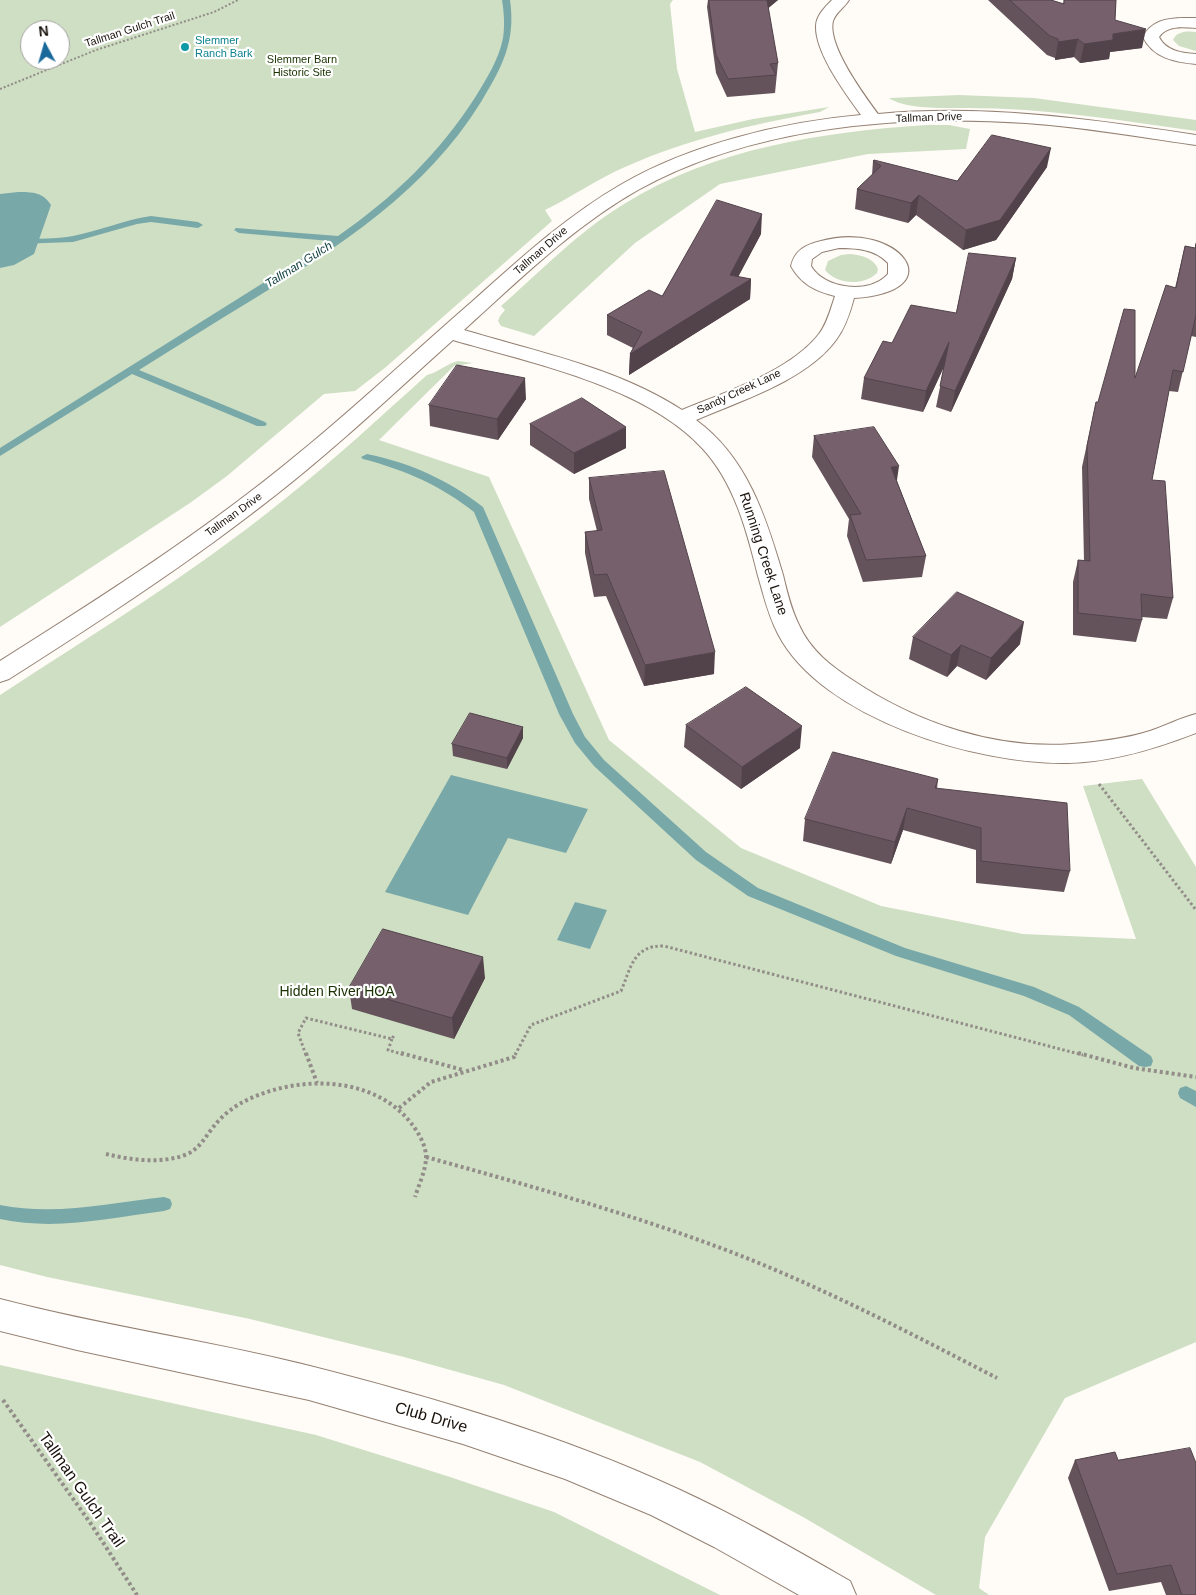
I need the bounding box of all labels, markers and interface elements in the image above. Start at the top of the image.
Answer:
street label: Tallman Gulch Trail [83,9,177,51]
north arrow [20,20,70,70]
text: N [38,23,49,40]
place label: Slemmer Ranch Bark [195,34,252,60]
marker: Slemmer Ranch Bark [179,41,191,53]
park label: Slemmer Barn Historic Site [267,53,337,79]
street label: Tallman Drive [895,110,963,126]
street label: Tallman Drive [512,224,570,278]
water label: Tallman Gulch [263,239,335,291]
street label: Sandy Creek Lane [695,367,783,417]
street label: Tallman Drive [203,490,265,540]
street label: Running Creek Lane [735,490,791,618]
park label: Hidden River HOA [279,984,395,1000]
street label: Club Drive [392,1398,470,1438]
street label: Tallman Gulch Trail [34,1429,128,1551]

